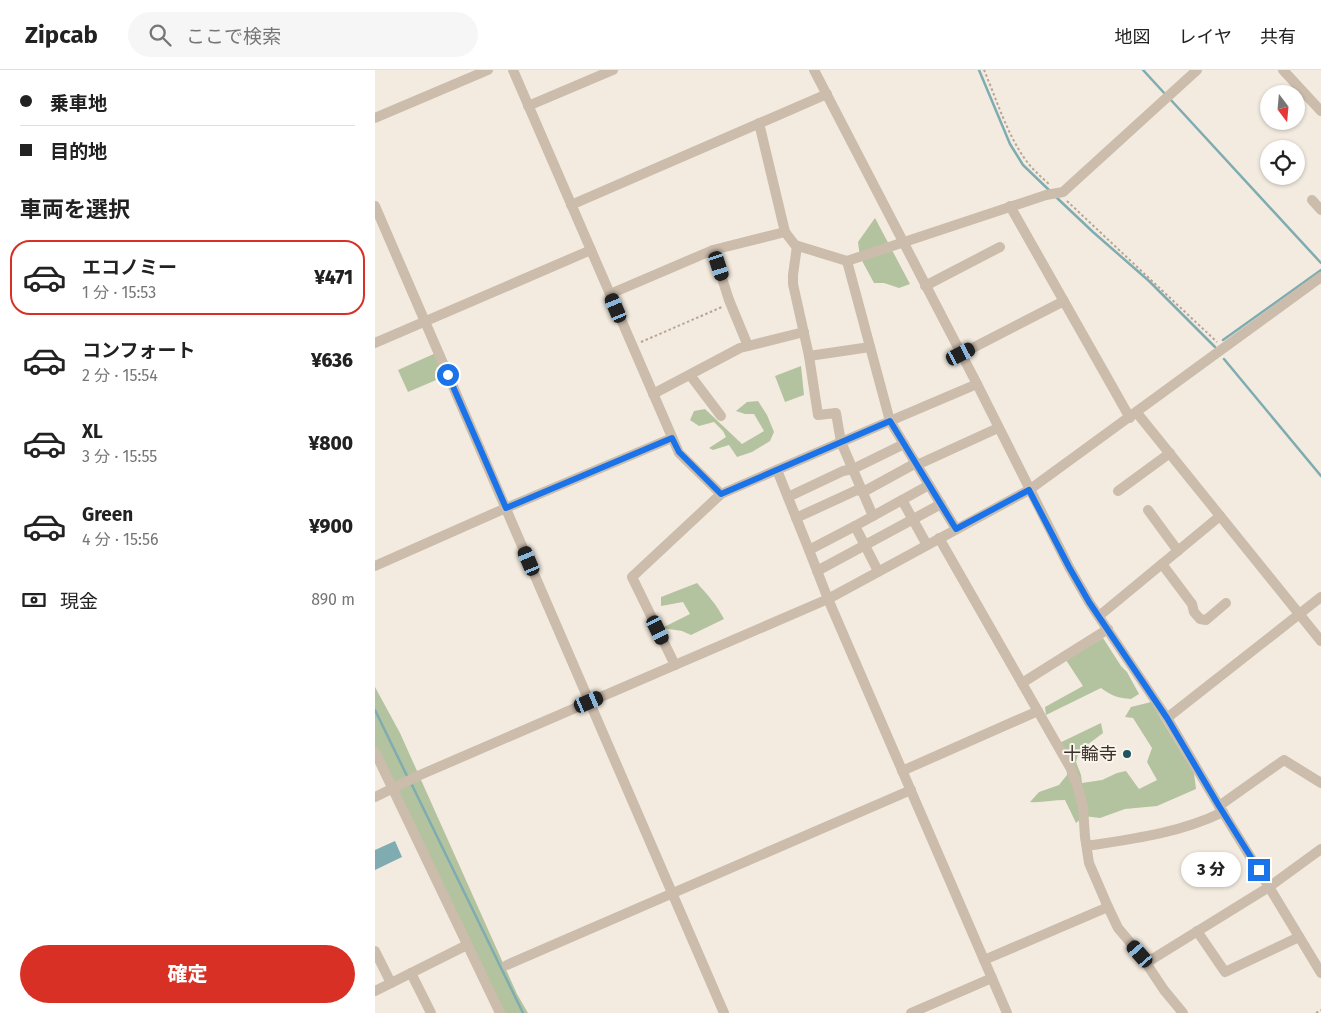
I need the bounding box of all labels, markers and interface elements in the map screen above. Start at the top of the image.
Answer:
search box [128,12,478,57]
text: Zipcab [25,21,98,49]
icon: search [146,21,174,49]
text: ここで検索 [186,25,281,48]
text: 地図 [1115,26,1151,48]
text: レイヤ [1179,26,1232,48]
text: 共有 [1260,26,1296,48]
north arrow [1260,85,1305,130]
map controls [1260,85,1305,185]
text: 乗車地 [50,92,107,115]
text: 目的地 [50,140,107,163]
button: locate [1260,140,1305,185]
text: 車両を選択 [20,196,130,223]
car [707,249,730,283]
icon: car [22,255,67,300]
text: エコノミー [82,256,177,279]
text: ¥471 [314,266,353,289]
text: 1 分 · 15:53 [82,283,156,302]
car [603,291,628,325]
icon: car [22,338,67,383]
text: コンフォート [82,339,195,362]
car [944,341,977,367]
text: ¥636 [311,349,353,372]
route start [437,364,459,386]
text: 2 分 · 15:54 [82,366,158,385]
text: XL [82,420,103,443]
icon: car [22,421,67,466]
text: ¥800 [308,432,353,455]
text: 3 分 · 15:55 [82,447,157,466]
text: Green [82,503,133,526]
icon: car [22,504,67,549]
text: ¥900 [309,515,353,538]
text: 4 分 · 15:56 [82,530,158,549]
car [516,544,541,578]
icon: cash [20,586,48,614]
text: 現金 [60,590,98,613]
text: 890 m [311,590,355,609]
car [644,613,671,647]
car [572,689,605,715]
place label: 十輪寺 [1063,743,1117,765]
marker: 十輪寺 [1121,748,1133,760]
callout: 3 分 [1181,852,1241,888]
route end [1248,859,1270,881]
text: 3 分 [1197,860,1225,879]
car [1124,938,1155,970]
button: 確定 [20,945,355,1003]

